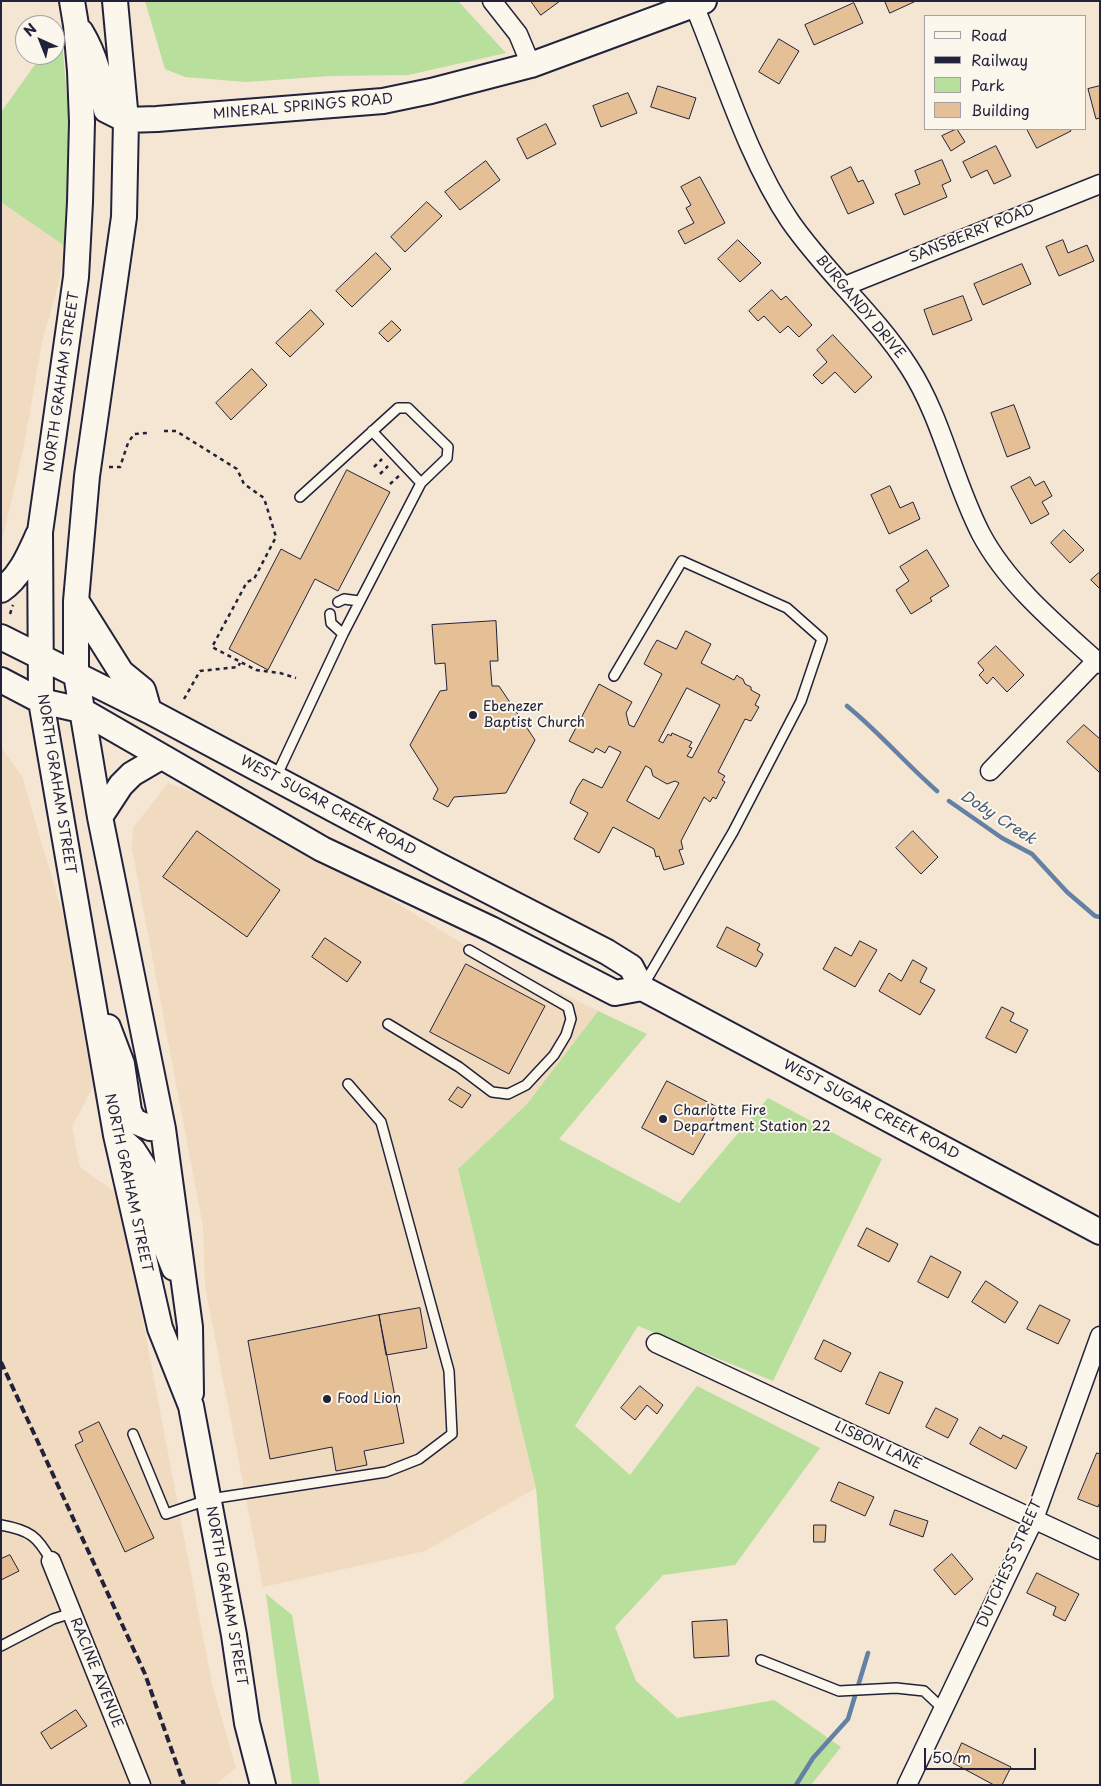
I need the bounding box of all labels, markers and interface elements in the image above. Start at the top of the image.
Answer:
north arrow [15,15,65,65]
legend [924,15,1086,130]
text: N [19,18,41,41]
text: Road [971,23,1007,46]
text: Railway [971,48,1028,71]
text: Park [971,73,1005,96]
street label: MINERAL SPRINGS ROAD [212,91,394,123]
text: Building [971,98,1030,121]
street label: SANSBERRY ROAD [907,201,1037,267]
street label: BURGANDY DRIVE [812,252,908,362]
street label: NORTH GRAHAM STREET [41,291,83,473]
street label: NORTH GRAHAM STREET [33,693,79,875]
place label: Ebenezer Baptist Church [483,699,585,732]
marker: Ebenezer Baptist Church [467,709,479,721]
street label: WEST SUGAR CREEK ROAD [237,752,419,860]
water label: Doby Creek [957,787,1039,849]
street label: WEST SUGAR CREEK ROAD [780,1056,962,1164]
street label: NORTH GRAHAM STREET [101,1092,155,1274]
place label: Charlotte Fire Department Station 22 [673,1103,831,1136]
marker: Charlotte Fire Department Station 22 [657,1113,669,1125]
place label: Food Lion [337,1391,401,1407]
marker: Food Lion [321,1393,333,1405]
street label: LISBON LANE [832,1418,924,1474]
street label: DUTCHESS STREET [974,1497,1046,1631]
street label: NORTH GRAHAM STREET [202,1505,250,1687]
street label: RACINE AVENUE [66,1615,126,1731]
scale bar [926,1738,1038,1770]
text: 50 m [932,1745,971,1768]

